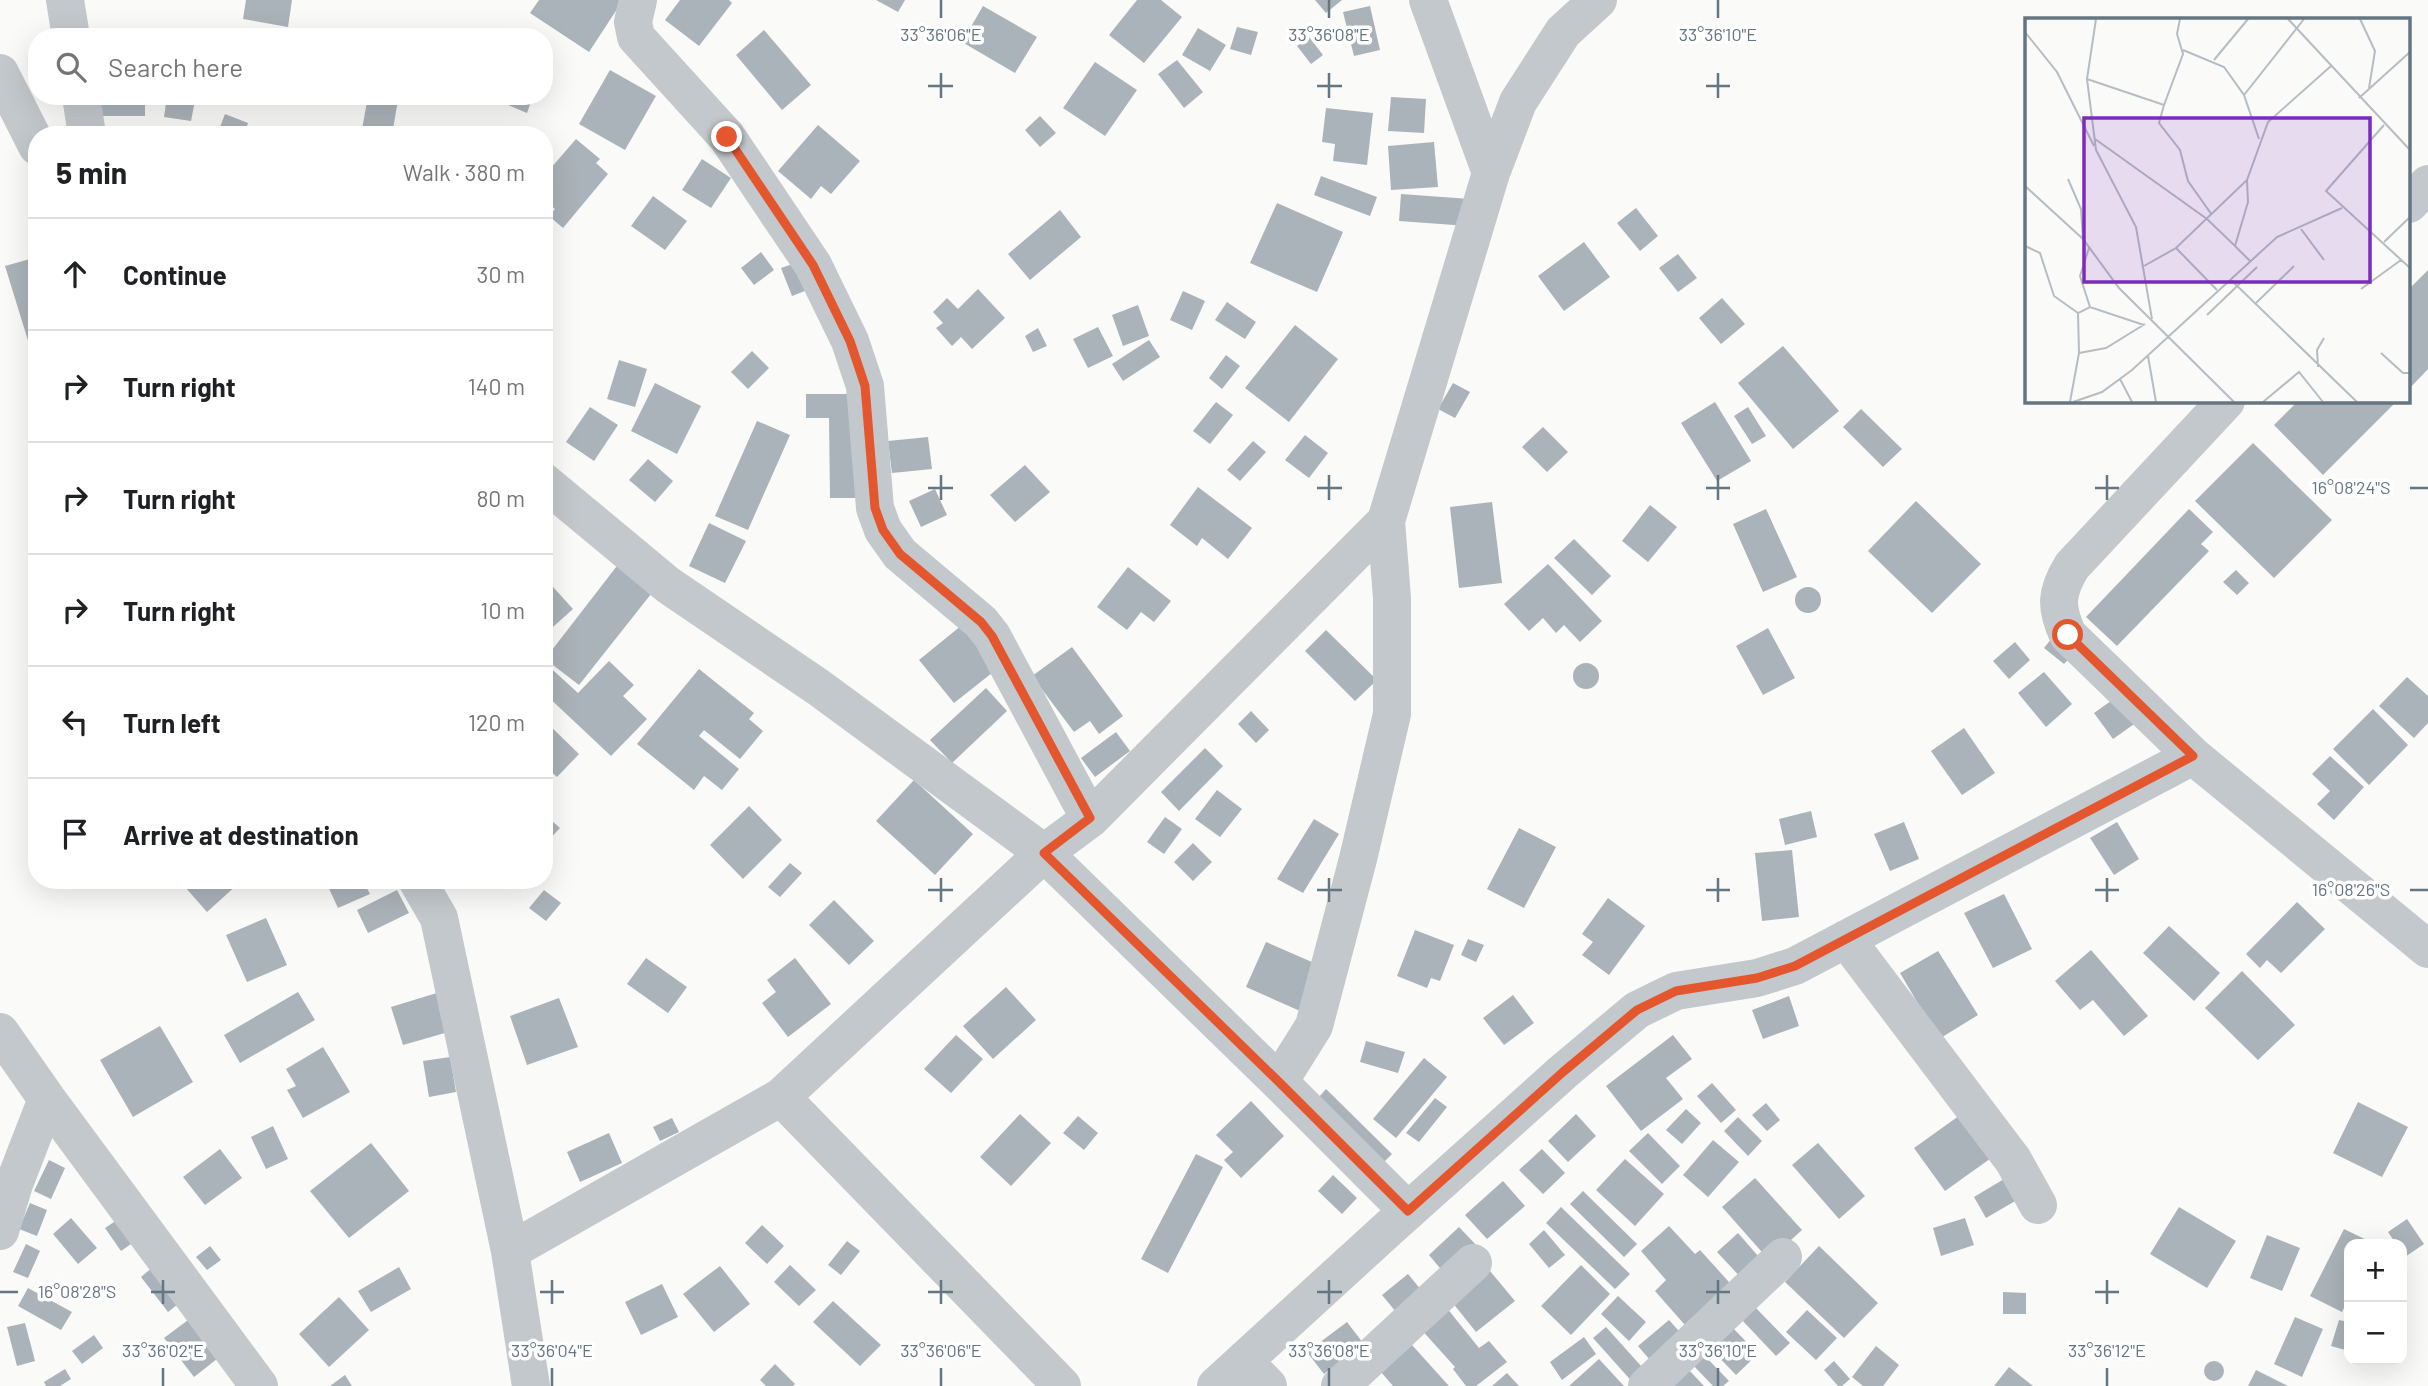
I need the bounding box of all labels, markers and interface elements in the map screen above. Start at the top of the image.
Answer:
inset map [2025,18,2410,402]
text: 33°36'06"E [900,23,982,45]
text: 33°36'08"E [1288,23,1370,45]
text: 33°36'10"E [1679,23,1757,45]
search box [28,28,553,105]
icon: search [52,48,90,86]
text: Search here [108,51,243,82]
route end [711,121,742,152]
text: 5 min [56,154,127,190]
text: Walk · 380 m [403,158,525,186]
icon: ahead [56,255,94,293]
text: Continue [123,259,227,290]
text: 30 m [477,260,525,288]
icon: right [56,367,94,405]
text: Turn right [123,371,236,402]
text: 140 m [468,372,525,400]
text: 16°08'24"S [2312,476,2390,498]
icon: right [56,479,94,517]
text: Turn right [123,483,236,514]
text: 80 m [476,484,525,512]
icon: right [56,591,94,629]
text: Turn right [123,595,236,626]
text: 10 m [480,596,525,624]
route start [2052,619,2083,650]
icon: left [56,703,94,741]
text: Turn left [123,707,221,738]
text: 120 m [468,708,525,736]
icon: arrive [56,815,94,853]
text: Arrive at destination [123,819,359,850]
text: 16°08'26"S [2312,878,2390,900]
map controls [2344,1239,2407,1365]
button: + [2344,1239,2407,1302]
text: 16°08'28"S [38,1280,116,1302]
button: − [2344,1302,2407,1365]
text: 33°36'02"E [122,1339,204,1361]
text: 33°36'04"E [511,1339,593,1361]
text: 33°36'06"E [900,1339,982,1361]
text: 33°36'08"E [1288,1339,1370,1361]
text: 33°36'10"E [1679,1339,1757,1361]
text: 33°36'12"E [2068,1339,2146,1361]

